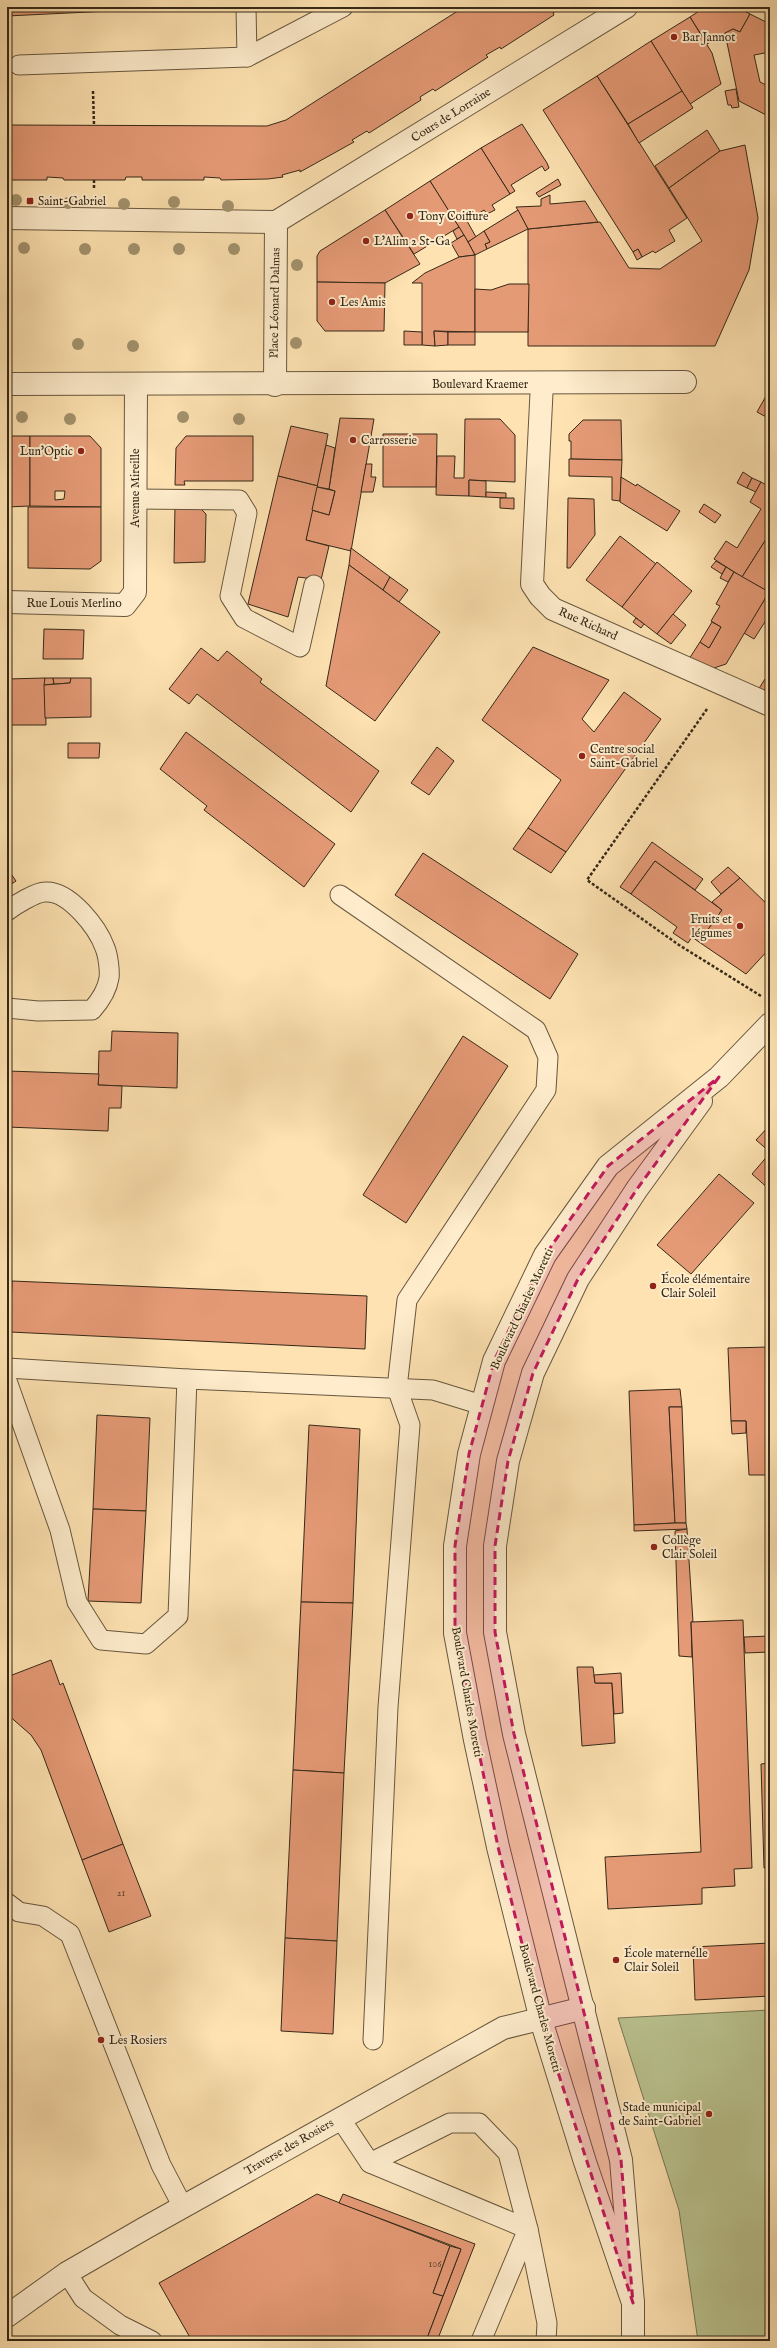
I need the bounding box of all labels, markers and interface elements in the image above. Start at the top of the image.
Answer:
place label: Bar Jannot [682,30,735,46]
marker: Bar Jannot [669,32,679,42]
street label: Cours de Lorraine [408,84,494,146]
place label: Saint-Gabriel [38,194,107,209]
marker: Saint-Gabriel [25,196,35,206]
place label: Tony Coiffure [418,209,489,224]
marker: Tony Coiffure [405,211,415,221]
place label: L'Alim 2 St-Ga [374,234,451,249]
marker: L'Alim 2 St-Ga [361,236,371,246]
street label: Place Léonard Dalmas [267,247,283,359]
place label: Les Amis [340,295,386,310]
marker: Les Amis [327,297,337,307]
street label: Boulevard Kraemer [432,377,529,392]
place label: Carrosserie [361,433,418,448]
marker: Carrosserie [348,435,358,445]
place label: Lun'Optic [20,444,73,460]
marker: Lun'Optic [76,446,86,456]
street label: Avenue Mireille [128,448,143,528]
street label: Rue Louis Merlino [26,596,122,611]
street label: Rue Richard [556,604,620,644]
place label: Centre social Saint-Gabriel [590,742,659,771]
marker: Centre social Saint-Gabriel [577,751,587,761]
place label: Fruits et légumes [690,912,732,941]
marker: Fruits et légumes [735,921,745,931]
street label: Boulevard Charles Moretti [487,1246,557,1372]
place label: École élémentaire Clair Soleil [661,1271,751,1301]
marker: École élémentaire Clair Soleil [648,1281,658,1291]
place label: Collège Clair Soleil [662,1533,718,1562]
marker: Collège Clair Soleil [649,1542,659,1552]
street label: Boulevard Charles Moretti [448,1626,486,1758]
house number: 21 [117,1887,125,1900]
street label: Boulevard Charles Moretti [516,1942,564,2074]
place label: École maternelle Clair Soleil [624,1945,708,1975]
marker: École maternelle Clair Soleil [611,1955,621,1965]
place label: Les Rosiers [109,2033,167,2048]
marker: Les Rosiers [96,2035,106,2045]
place label: Stade municipal de Saint-Gabriel [618,2100,702,2129]
marker: Stade municipal de Saint-Gabriel [704,2109,714,2119]
street label: Traverse des Rosiers [242,2115,336,2179]
house number: 106 [429,2258,442,2271]

